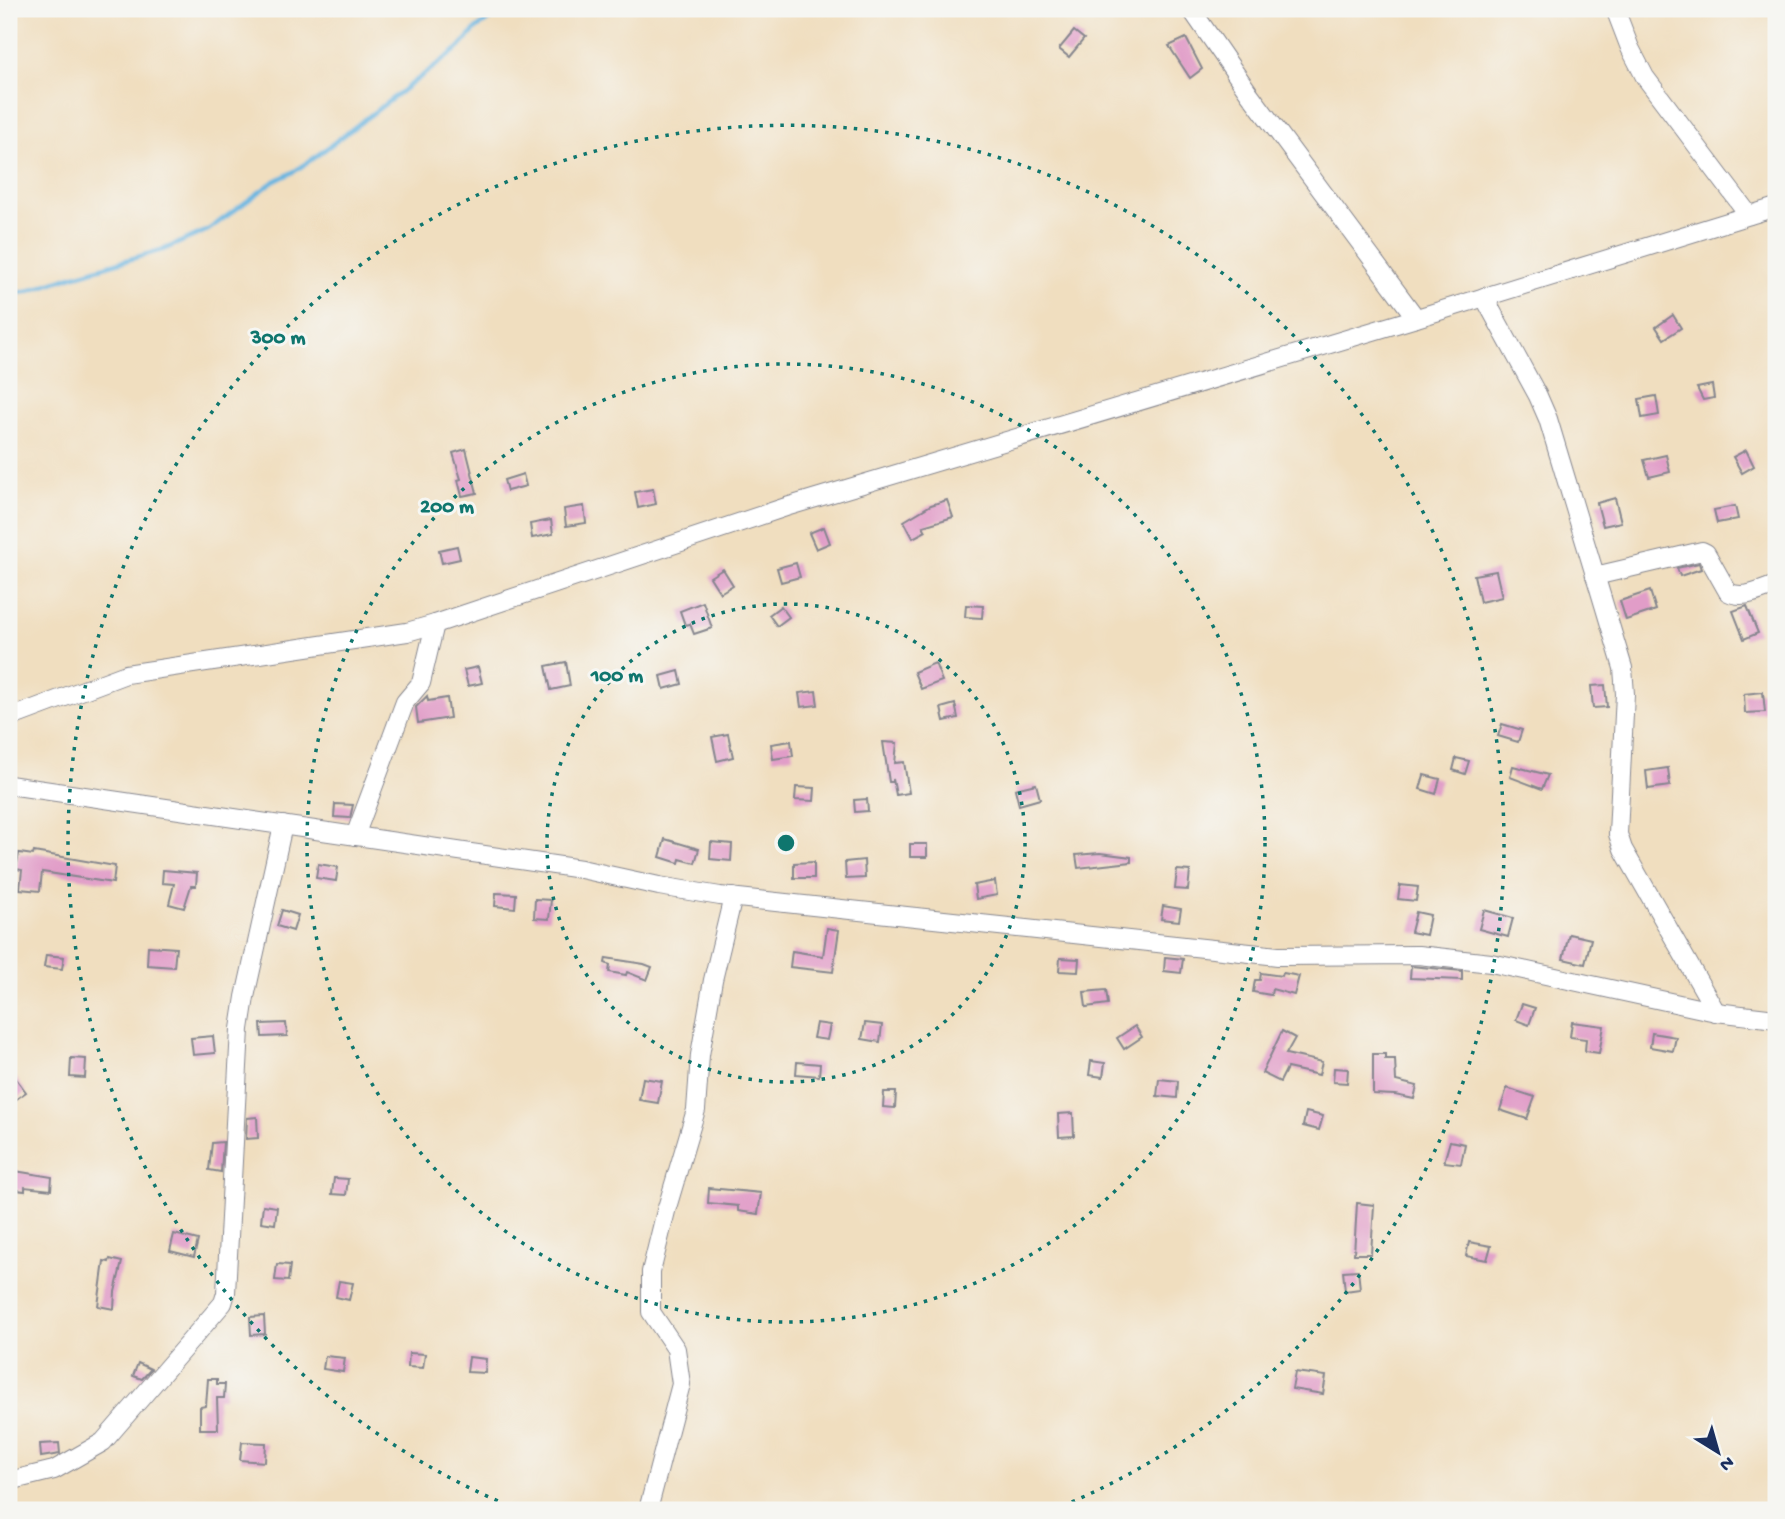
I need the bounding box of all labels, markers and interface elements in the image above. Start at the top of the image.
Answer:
text: 300 m [250,327,305,352]
text: 200 m [420,496,474,521]
text: 100 m [590,665,643,690]
centre of rings [774,831,798,855]
north arrow [1684,1418,1754,1488]
text: N [1714,1450,1738,1476]

